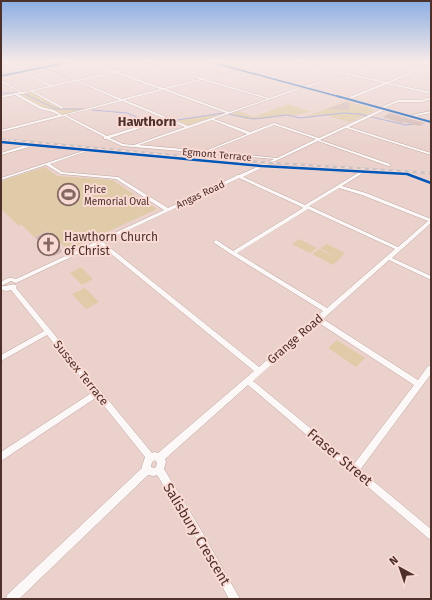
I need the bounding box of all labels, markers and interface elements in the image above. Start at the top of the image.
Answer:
district label: Hawthorn [118,114,176,129]
street label: Egmont Terrace [182,146,252,164]
street label: Angas Road [174,178,227,211]
sports icon: Price Memorial Oval [55,182,81,208]
place label: Price Memorial Oval [84,184,149,208]
place label: Hawthorn Church of Christ [64,230,158,258]
church icon: Hawthorn Church of Christ [36,231,62,257]
street label: Grange Road [264,311,326,367]
street label: Sussex Terrace [51,338,111,408]
street label: Fraser Street [304,425,377,490]
street label: Salisbury Crescent [159,480,234,589]
north arrow [380,548,420,588]
text: N [387,553,401,568]

